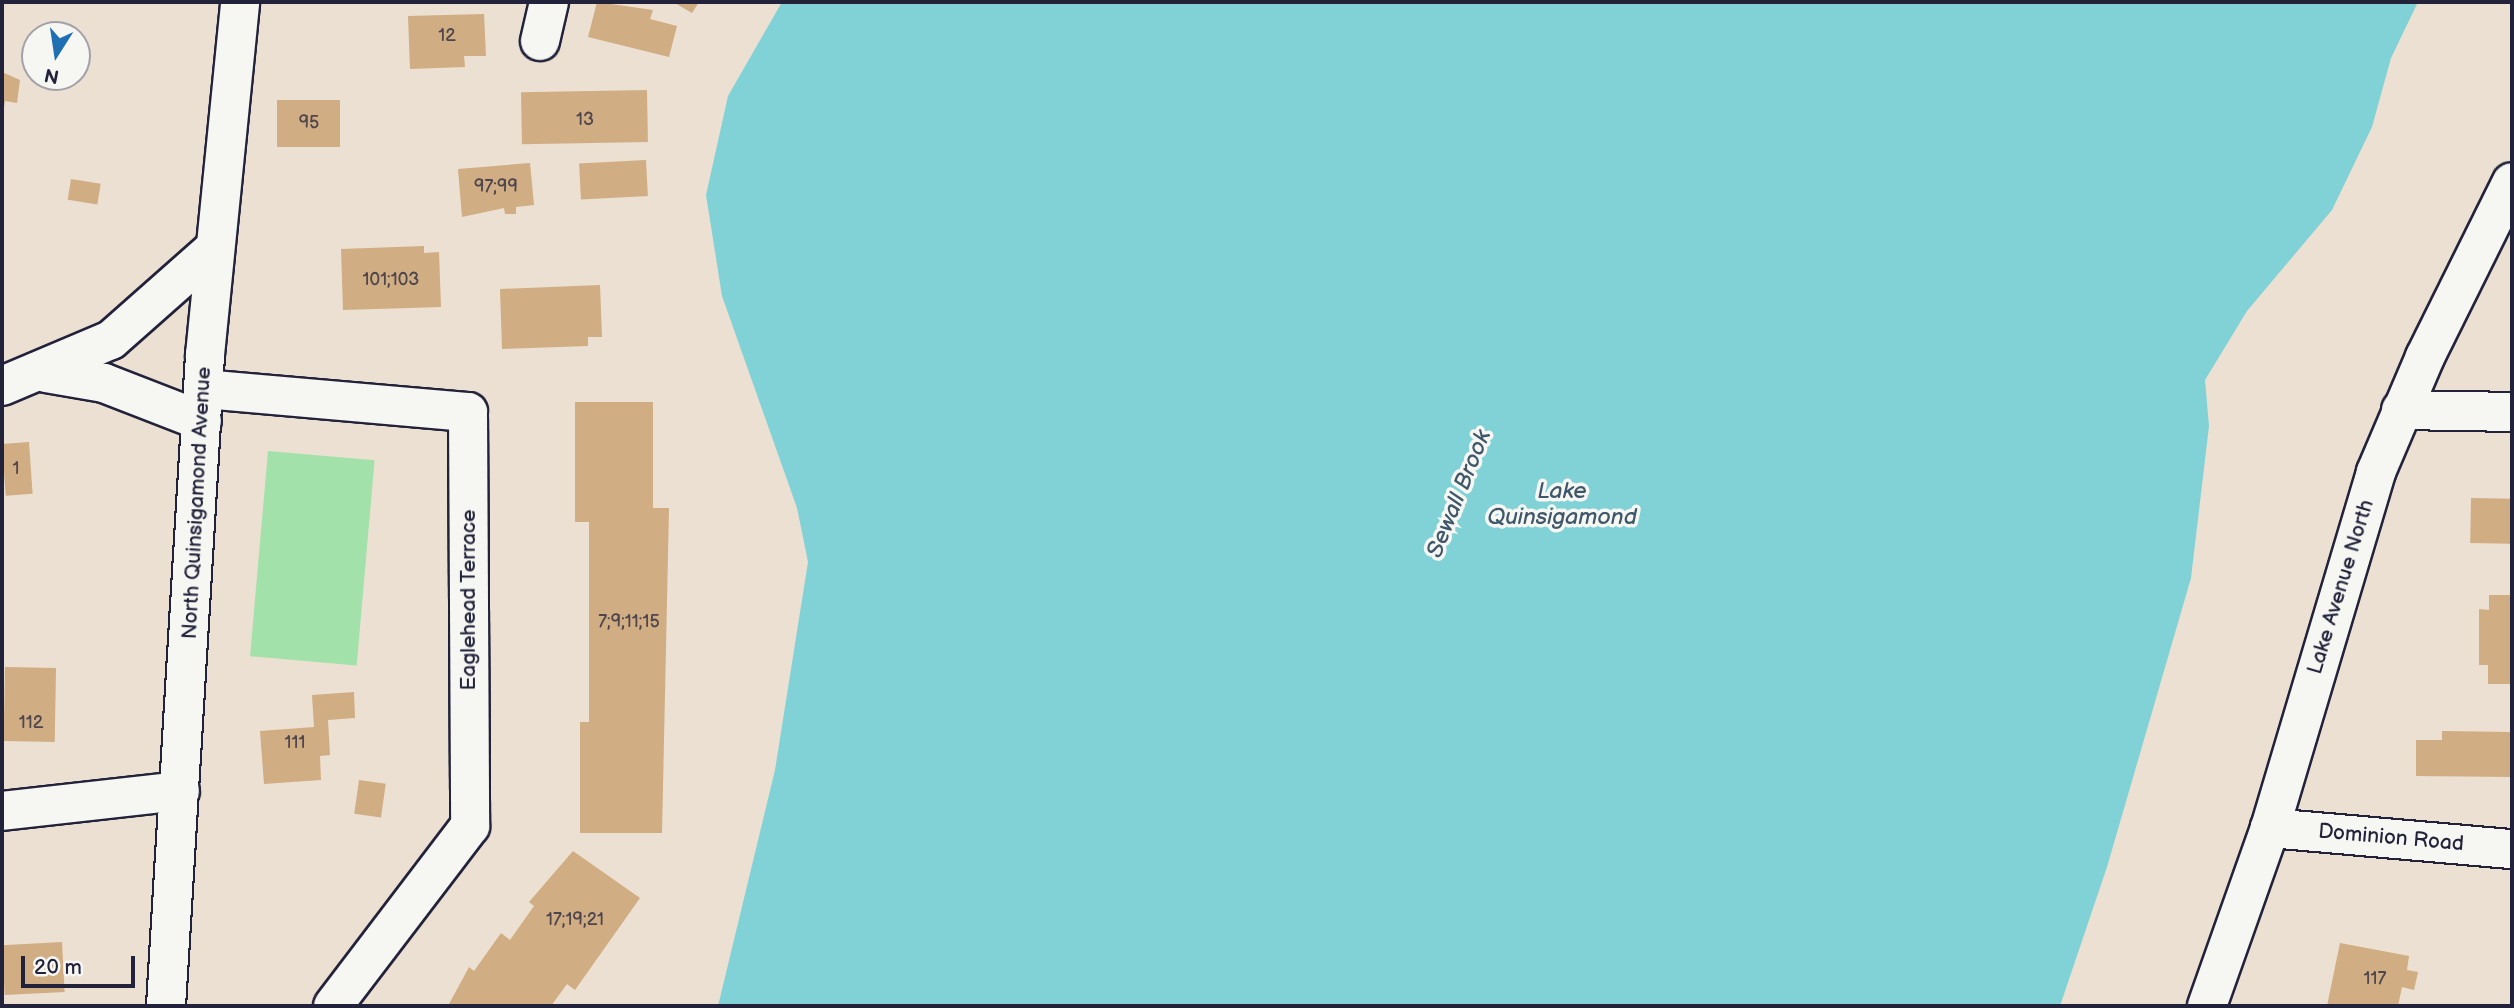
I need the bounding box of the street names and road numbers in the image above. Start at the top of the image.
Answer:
street label: North Quinsigamond Avenue [177,366,217,640]
street label: Lake Avenue North [2302,497,2380,677]
street label: Eaglehead Terrace [456,509,482,691]
street label: Dominion Road [2317,819,2465,857]

